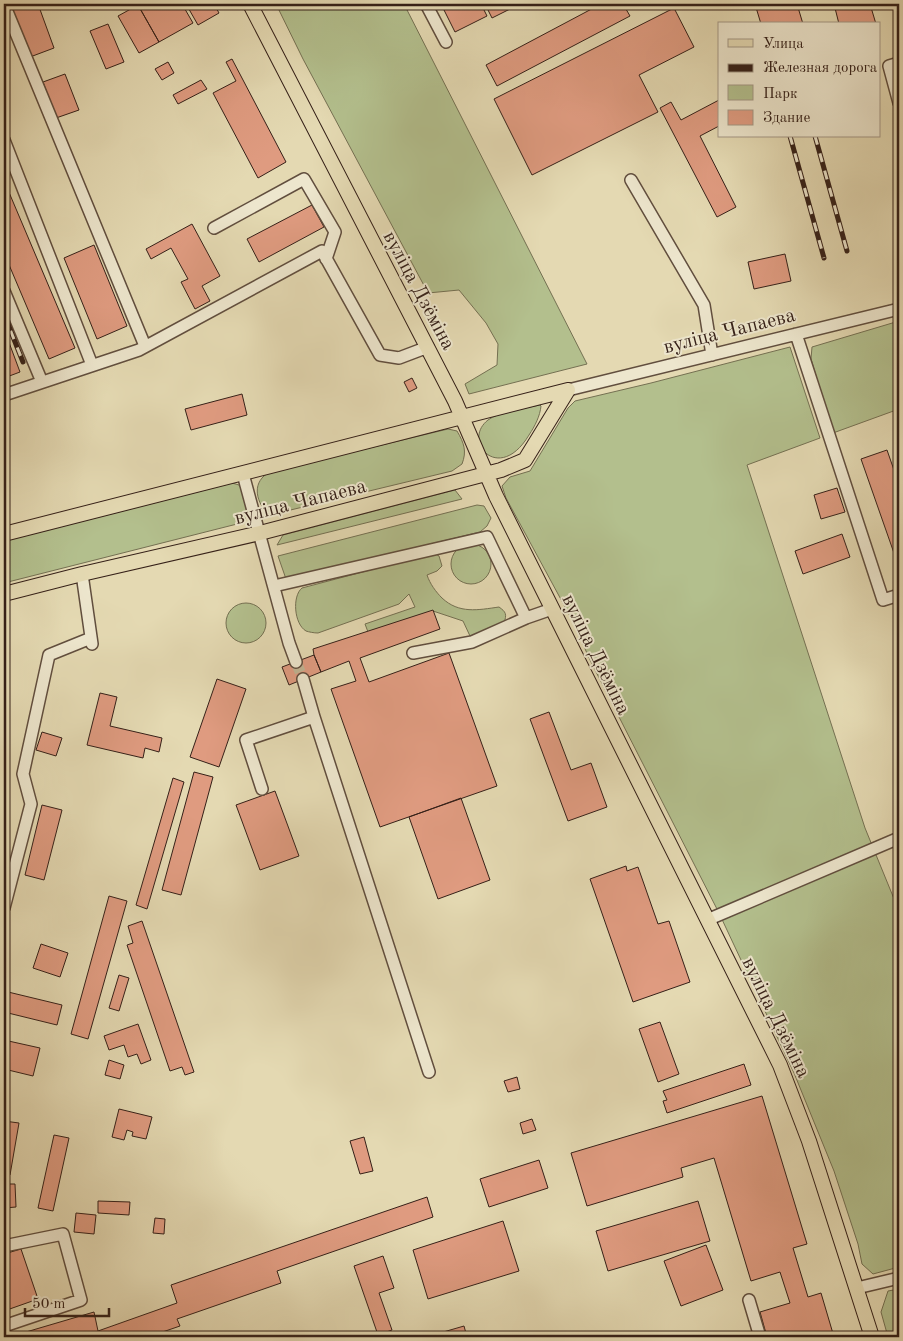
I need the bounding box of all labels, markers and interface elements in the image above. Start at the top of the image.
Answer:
legend [718,22,880,138]
text: Улица [763,37,804,52]
text: Железная дорога [763,61,878,76]
text: Парк [763,87,798,102]
text: Здание [763,111,810,126]
street label: вуліца Дзёміна [379,228,458,354]
street label: вуліца Чапаева [662,306,798,358]
street label: вуліца Чапаева [233,477,369,529]
street label: вуліца Дзёміна [557,591,633,718]
street label: вуліца Дзёміна [737,954,813,1081]
scale bar [25,1286,109,1318]
text: 50 m [32,1297,66,1312]

